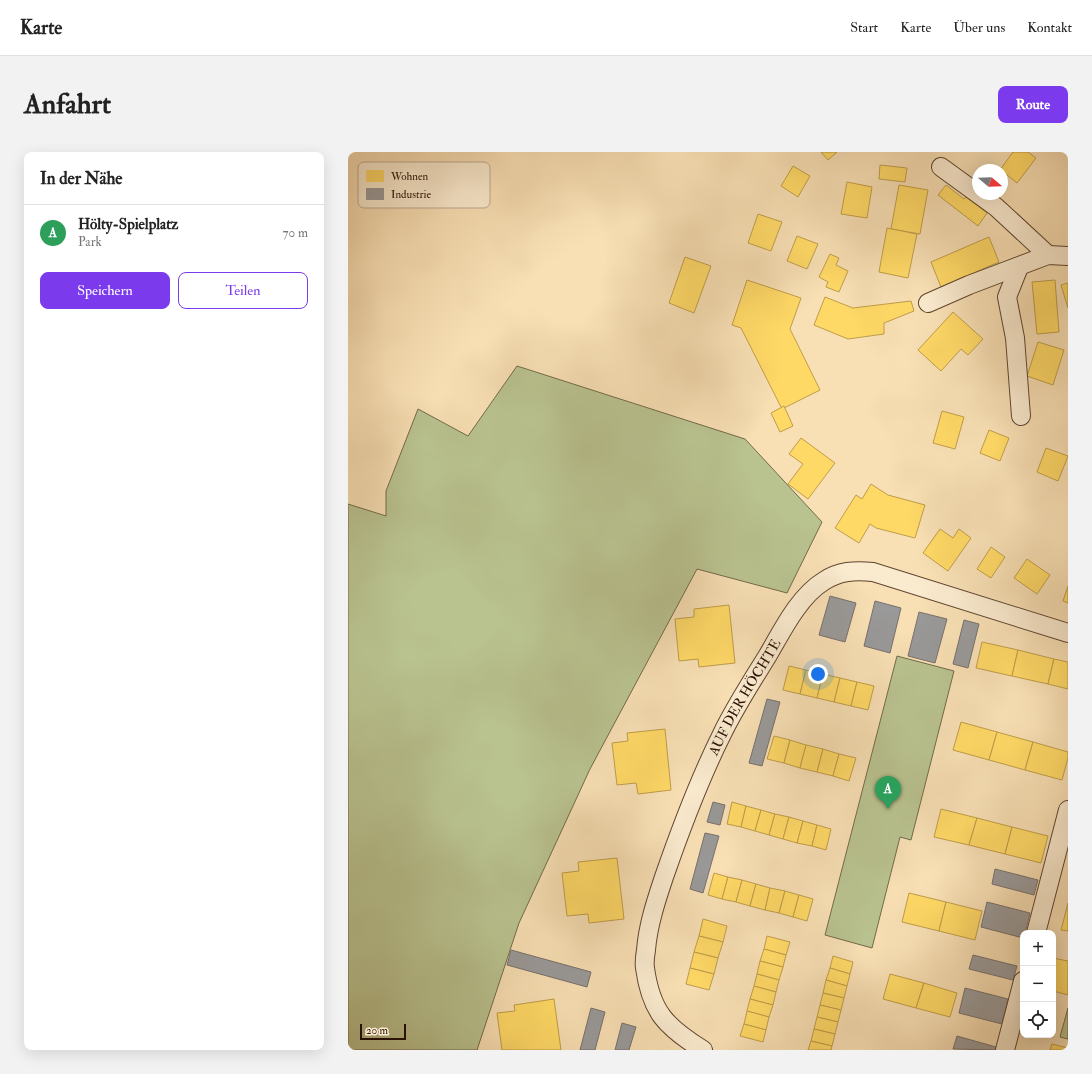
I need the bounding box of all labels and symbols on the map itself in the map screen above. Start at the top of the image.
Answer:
legend [358,162,490,208]
north arrow [972,164,1008,200]
text: Wohnen [390,170,428,183]
text: Industrie [391,188,432,201]
street label: AUF DER HÖCHTE [704,636,784,759]
your location [808,664,828,684]
pin: A [875,776,901,809]
scale bar [360,1022,406,1041]

